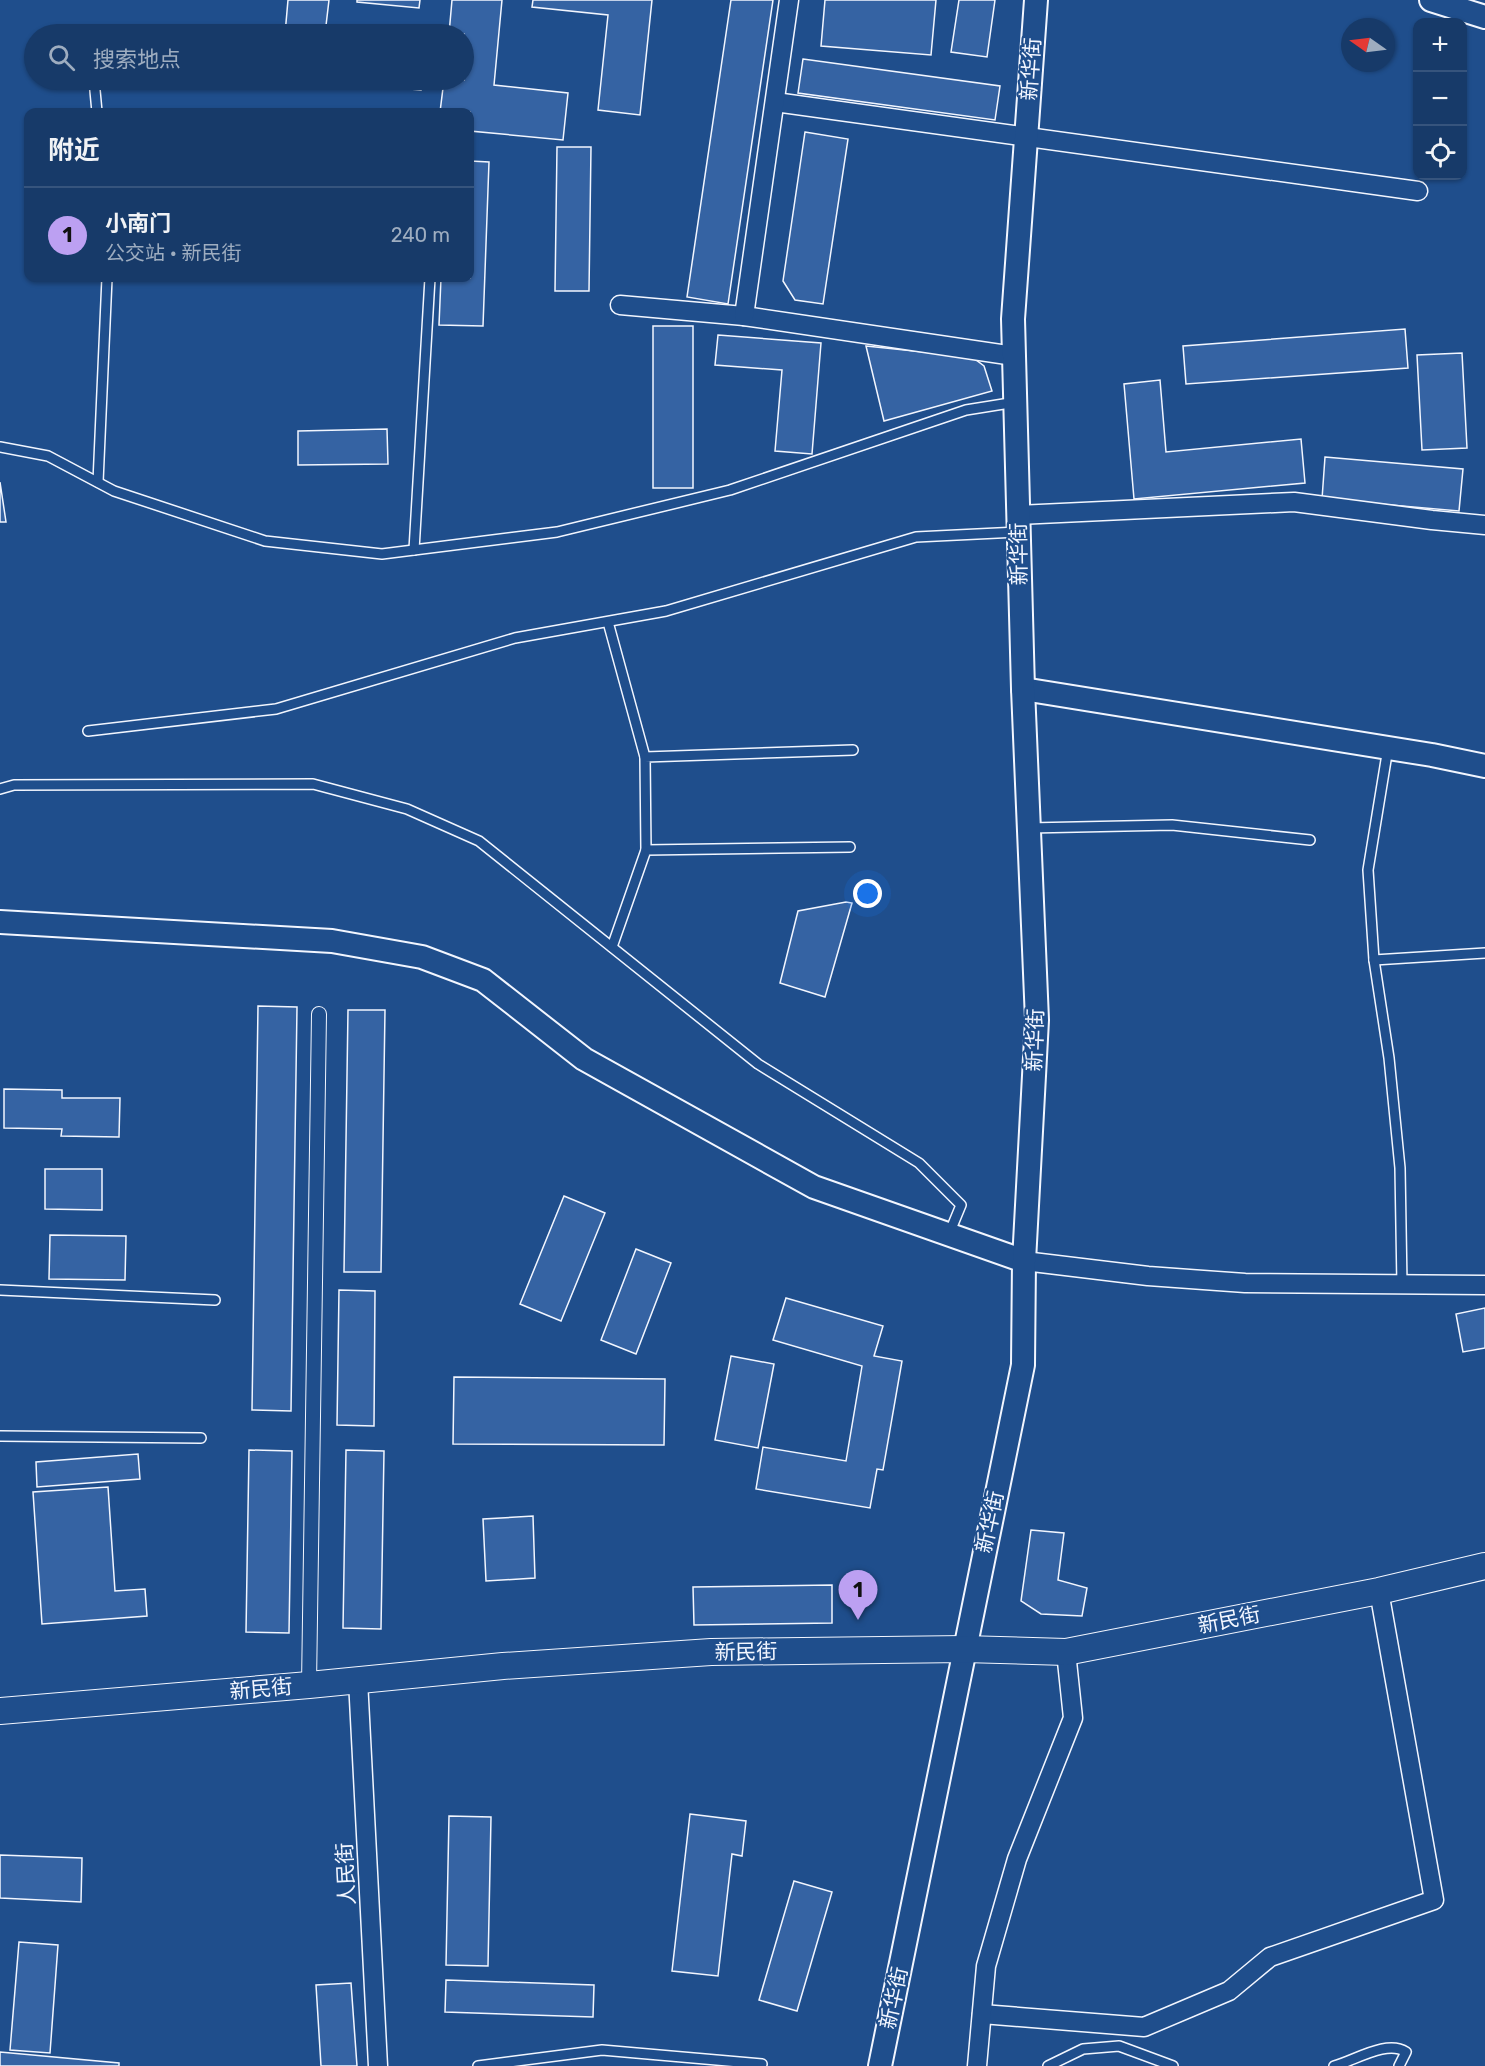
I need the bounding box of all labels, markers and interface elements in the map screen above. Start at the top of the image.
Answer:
north arrow [1341,18,1395,72]
map controls [1413,18,1467,180]
button: + [1413,18,1467,72]
search box [24,24,474,90]
street label: 新华街 [1016,37,1045,101]
icon: search [45,41,78,74]
text: 搜索地点 [93,46,181,73]
button: − [1413,72,1467,126]
button: locate [1413,126,1467,180]
text: 附近 [48,135,100,166]
text: 小南门 [105,210,171,237]
text: 1 [63,223,72,247]
text: 240 m [391,223,450,247]
text: 公交站 · 新民街 [105,241,241,265]
street label: 新华街 [1005,522,1032,586]
your location [853,879,882,908]
street label: 新华街 [1021,1008,1048,1072]
street label: 新华街 [971,1488,1008,1555]
pin: 1 [838,1570,878,1620]
street label: 新民街 [1196,1601,1262,1638]
street label: 新民街 [714,1638,778,1665]
street label: 新民街 [228,1673,293,1704]
street label: 人民街 [331,1842,360,1906]
street label: 新华街 [875,1964,912,2031]

